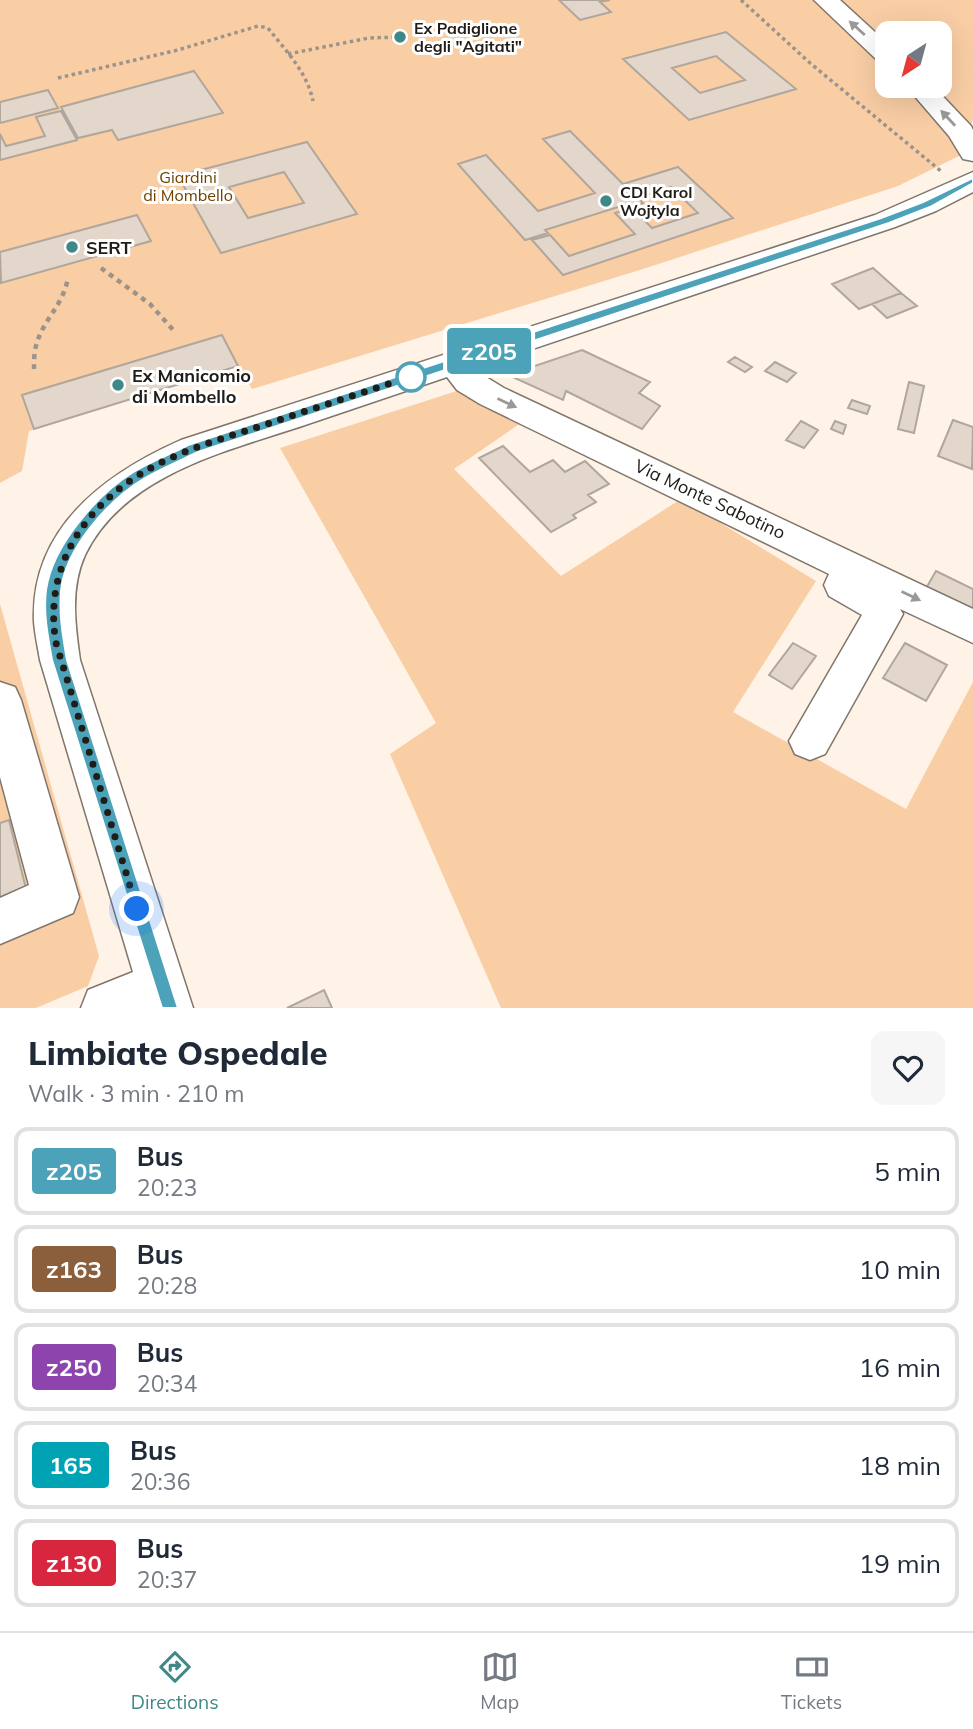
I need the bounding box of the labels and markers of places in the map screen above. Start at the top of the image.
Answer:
place label: Ex Padiglione degli "Agitati" [414,18,522,56]
marker: Ex Padiglione degli "Agitati" [392,29,408,45]
place label: CDI Karol Wojtyla [620,182,692,220]
marker: CDI Karol Wojtyla [598,193,614,209]
place label: SERT [86,236,132,259]
marker: SERT [64,239,80,255]
unlabelled marker [396,362,426,392]
place label: Ex Manicomio di Mombello [132,364,251,408]
marker: Ex Manicomio di Mombello [110,377,126,393]

